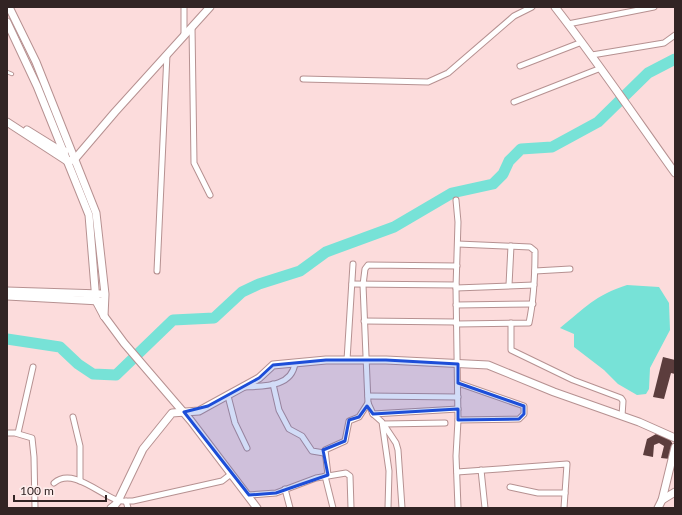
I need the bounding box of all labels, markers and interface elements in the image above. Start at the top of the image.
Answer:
scale bar [14,477,106,503]
text: 100 m [20,483,54,498]

